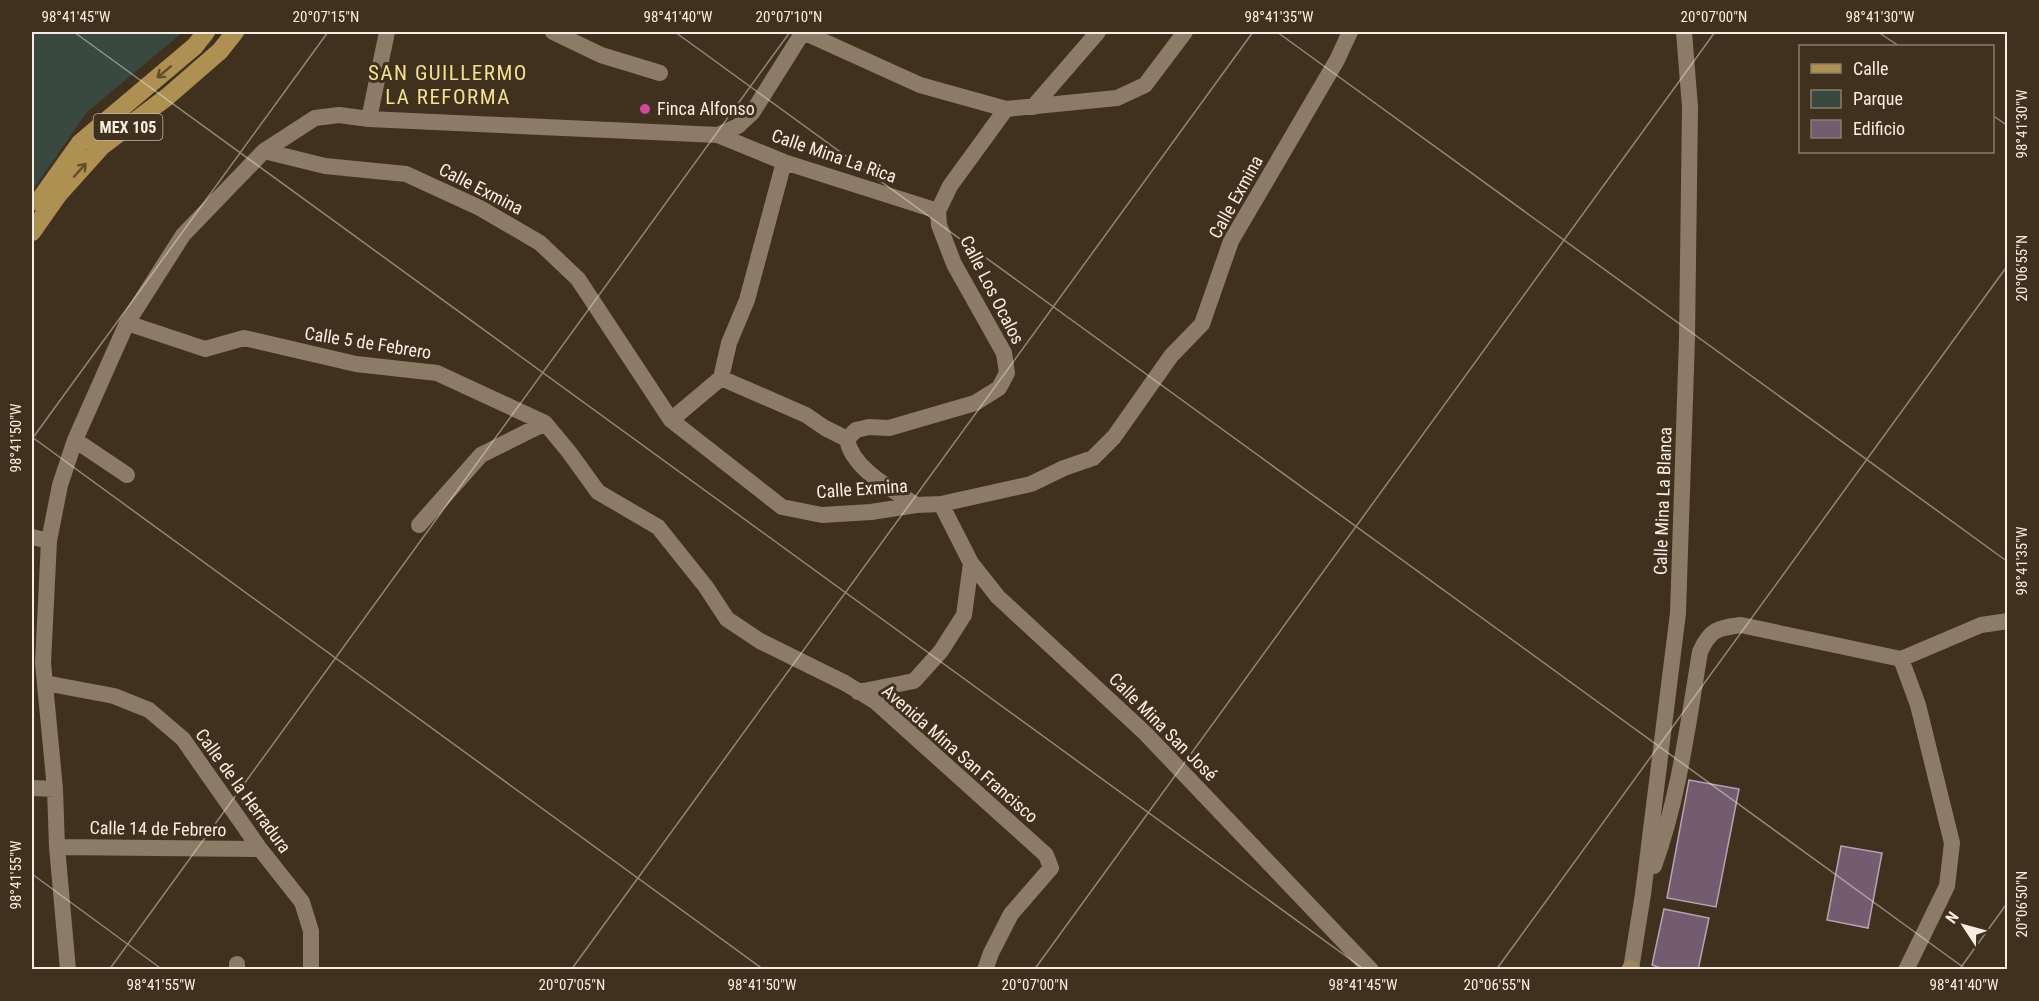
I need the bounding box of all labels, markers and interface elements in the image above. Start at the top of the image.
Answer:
text: 98°41'45"W [42,8,111,26]
text: 20°07'15"N [293,8,359,26]
text: 98°41'40"W [644,8,713,26]
text: 20°07'10"N [756,8,822,26]
text: 98°41'35"W [1245,8,1314,26]
text: 20°07'00"N [1681,8,1747,26]
text: 98°41'30"W [1846,8,1915,26]
legend [1799,45,1994,153]
text: Calle [1853,58,1889,79]
district label: SAN GUILLERMO LA REFORMA [368,61,528,109]
one-way arrow [156,65,172,78]
text: Parque [1853,88,1903,109]
text: 98°41'30"W [2013,89,2031,158]
place label: Finca Alfonso [657,98,755,119]
marker: Finca Alfonso [638,102,652,116]
road number: MEX 105 [94,114,162,140]
text: Edificio [1853,118,1905,139]
street label: Calle Mina La Rica [769,124,899,187]
street label: Calle Exmina [1204,152,1267,242]
street label: Calle Exmina [436,158,527,219]
one-way arrow [73,163,87,178]
street label: Calle Los Ocalos [956,232,1029,347]
text: 20°06'55"N [2013,235,2031,301]
street label: Calle 5 de Febrero [303,322,433,363]
text: 98°41'50"W [7,403,25,472]
street label: Calle Mina La Blanca [1649,426,1676,576]
street label: Calle Exmina [816,475,908,502]
text: 98°41'35"W [2013,526,2031,595]
street label: Calle Mina San José [1105,668,1222,785]
street label: Avenida Mina San Francisco [878,680,1042,827]
street label: Calle de la Herradura [191,725,295,857]
street label: Calle 14 de Febrero [89,817,227,840]
text: 98°41'55"W [7,840,25,909]
text: 20°06'50"N [2013,871,2031,937]
north arrow [1934,896,1994,956]
text: N [1942,908,1963,927]
text: 98°41'55"W [127,976,196,994]
text: 20°07'05"N [539,976,605,994]
text: 98°41'50"W [728,976,797,994]
text: 20°07'00"N [1002,976,1068,994]
text: 98°41'45"W [1329,976,1398,994]
text: 20°06'55"N [1464,976,1530,994]
text: 98°41'40"W [1930,976,1999,994]

